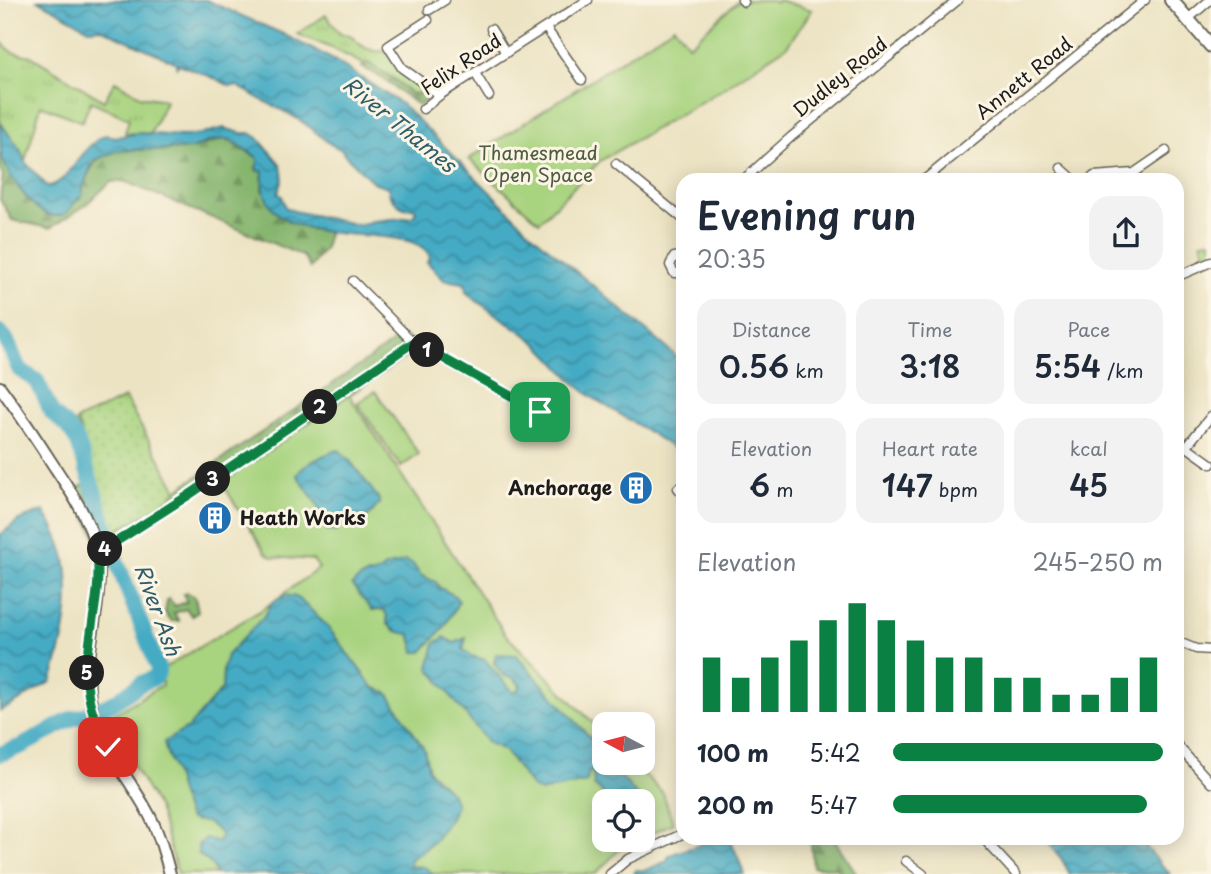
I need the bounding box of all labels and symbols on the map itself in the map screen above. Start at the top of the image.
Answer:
street label: Felix Road [414,26,507,101]
street label: Dudley Road [786,29,893,123]
street label: Annett Road [969,29,1078,125]
water label: River Thames [337,68,465,180]
park label: Thamesmead Open Space [478,138,598,188]
pin: 1 [410,332,444,368]
pin [510,382,570,442]
pin: 2 [302,390,338,424]
pin: 3 [196,462,230,496]
building icon: Anchorage [617,469,655,507]
place label: Anchorage [508,473,612,501]
building icon: Heath Works [196,499,234,537]
place label: Heath Works [240,503,366,531]
pin: 4 [88,532,122,566]
water label: River Ash [127,559,191,661]
pin: 5 [70,656,104,690]
north arrow [592,712,654,775]
pin [78,717,138,777]

